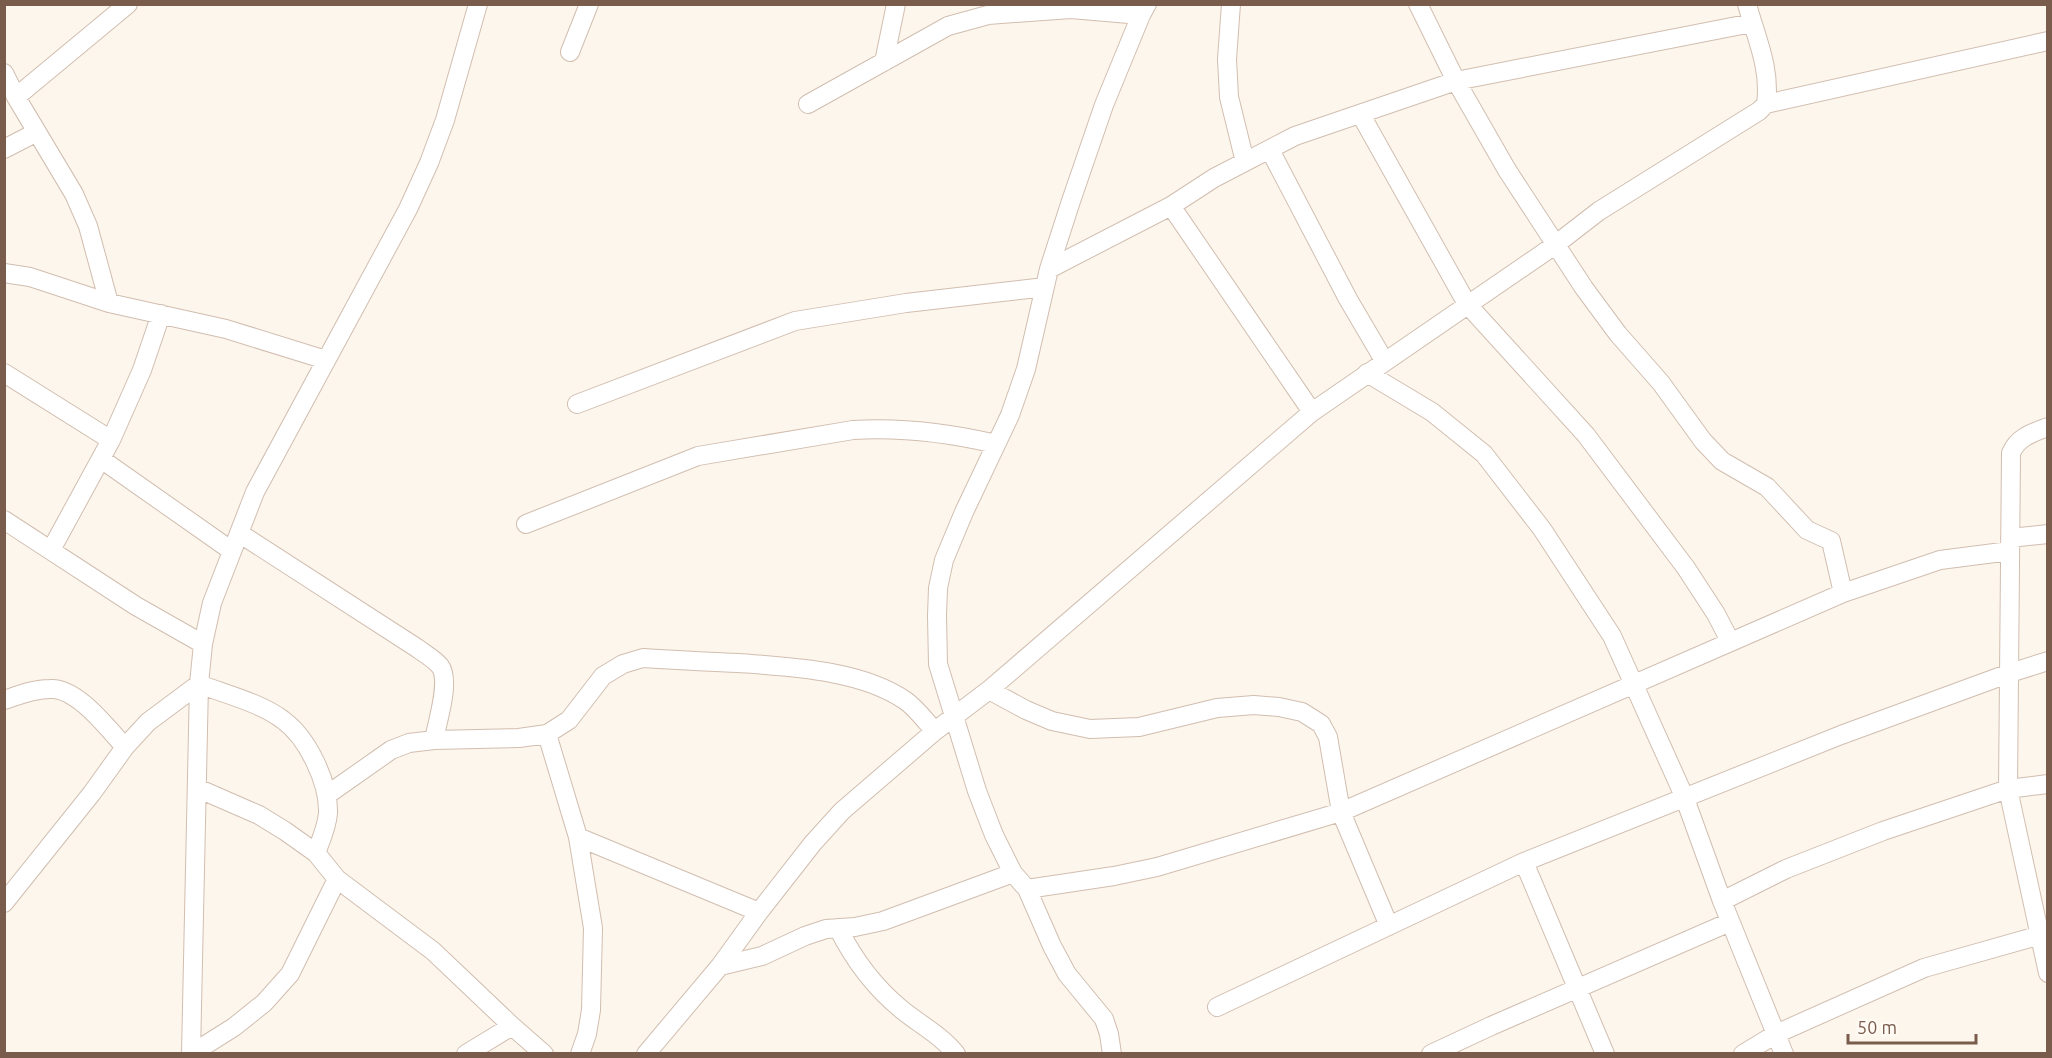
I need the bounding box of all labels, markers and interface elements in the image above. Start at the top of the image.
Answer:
scale bar [1848,1007,1976,1045]
text: 50 m [1857,1017,1897,1037]

